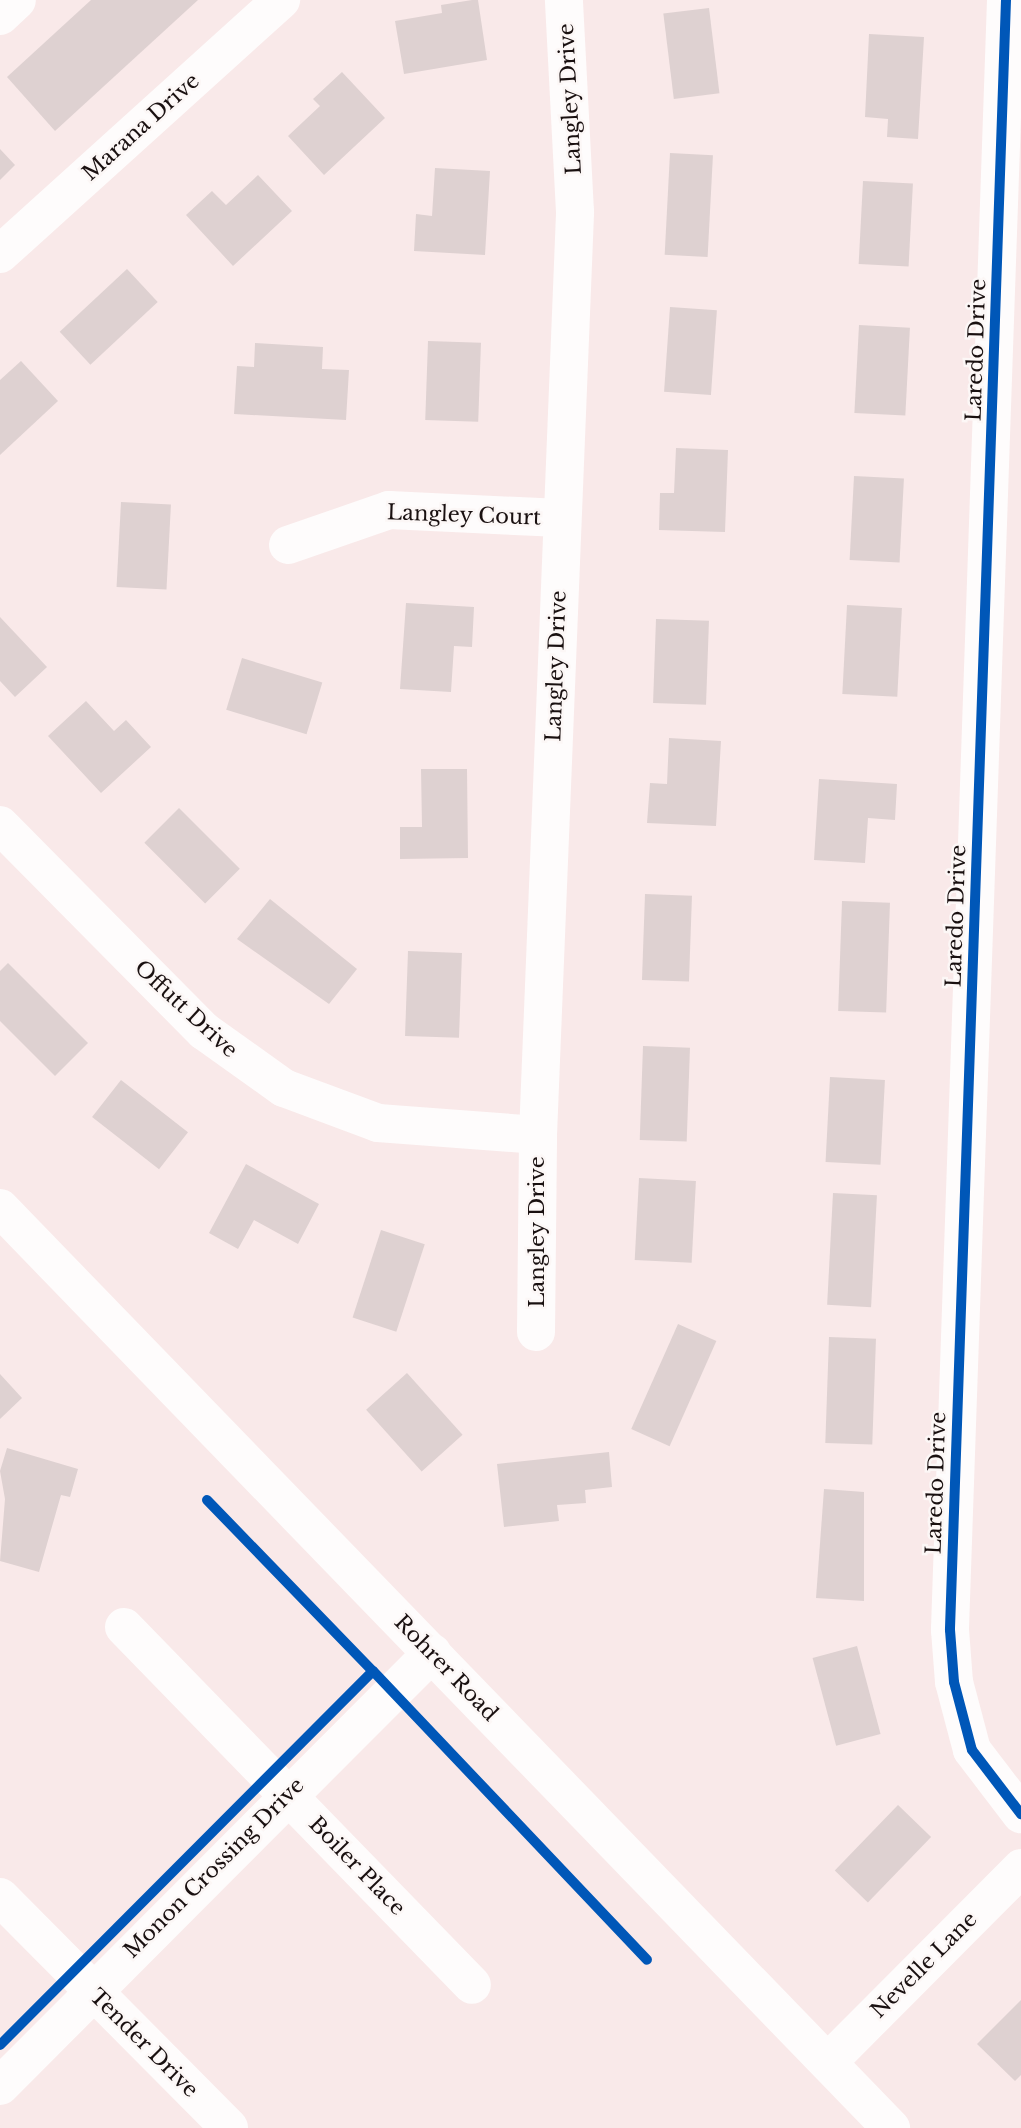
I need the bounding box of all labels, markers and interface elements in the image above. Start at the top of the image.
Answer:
street label: Langley Drive [553,22,587,176]
street label: Marana Drive [77,68,205,186]
street label: Laredo Drive [961,278,991,422]
street label: Langley Court [386,500,542,530]
street label: Langley Drive [541,590,571,742]
street label: Laredo Drive [941,844,971,988]
street label: Offutt Drive [129,955,243,1063]
street label: Langley Drive [524,1156,550,1308]
street label: Laredo Drive [921,1411,951,1555]
street label: Rohrer Road [389,1610,503,1726]
street label: Monon Crossing Drive [119,1773,309,1963]
street label: Boiler Place [303,1811,411,1921]
street label: Nevelle Lane [866,1907,982,2023]
street label: Tender Drive [84,1983,204,2103]

